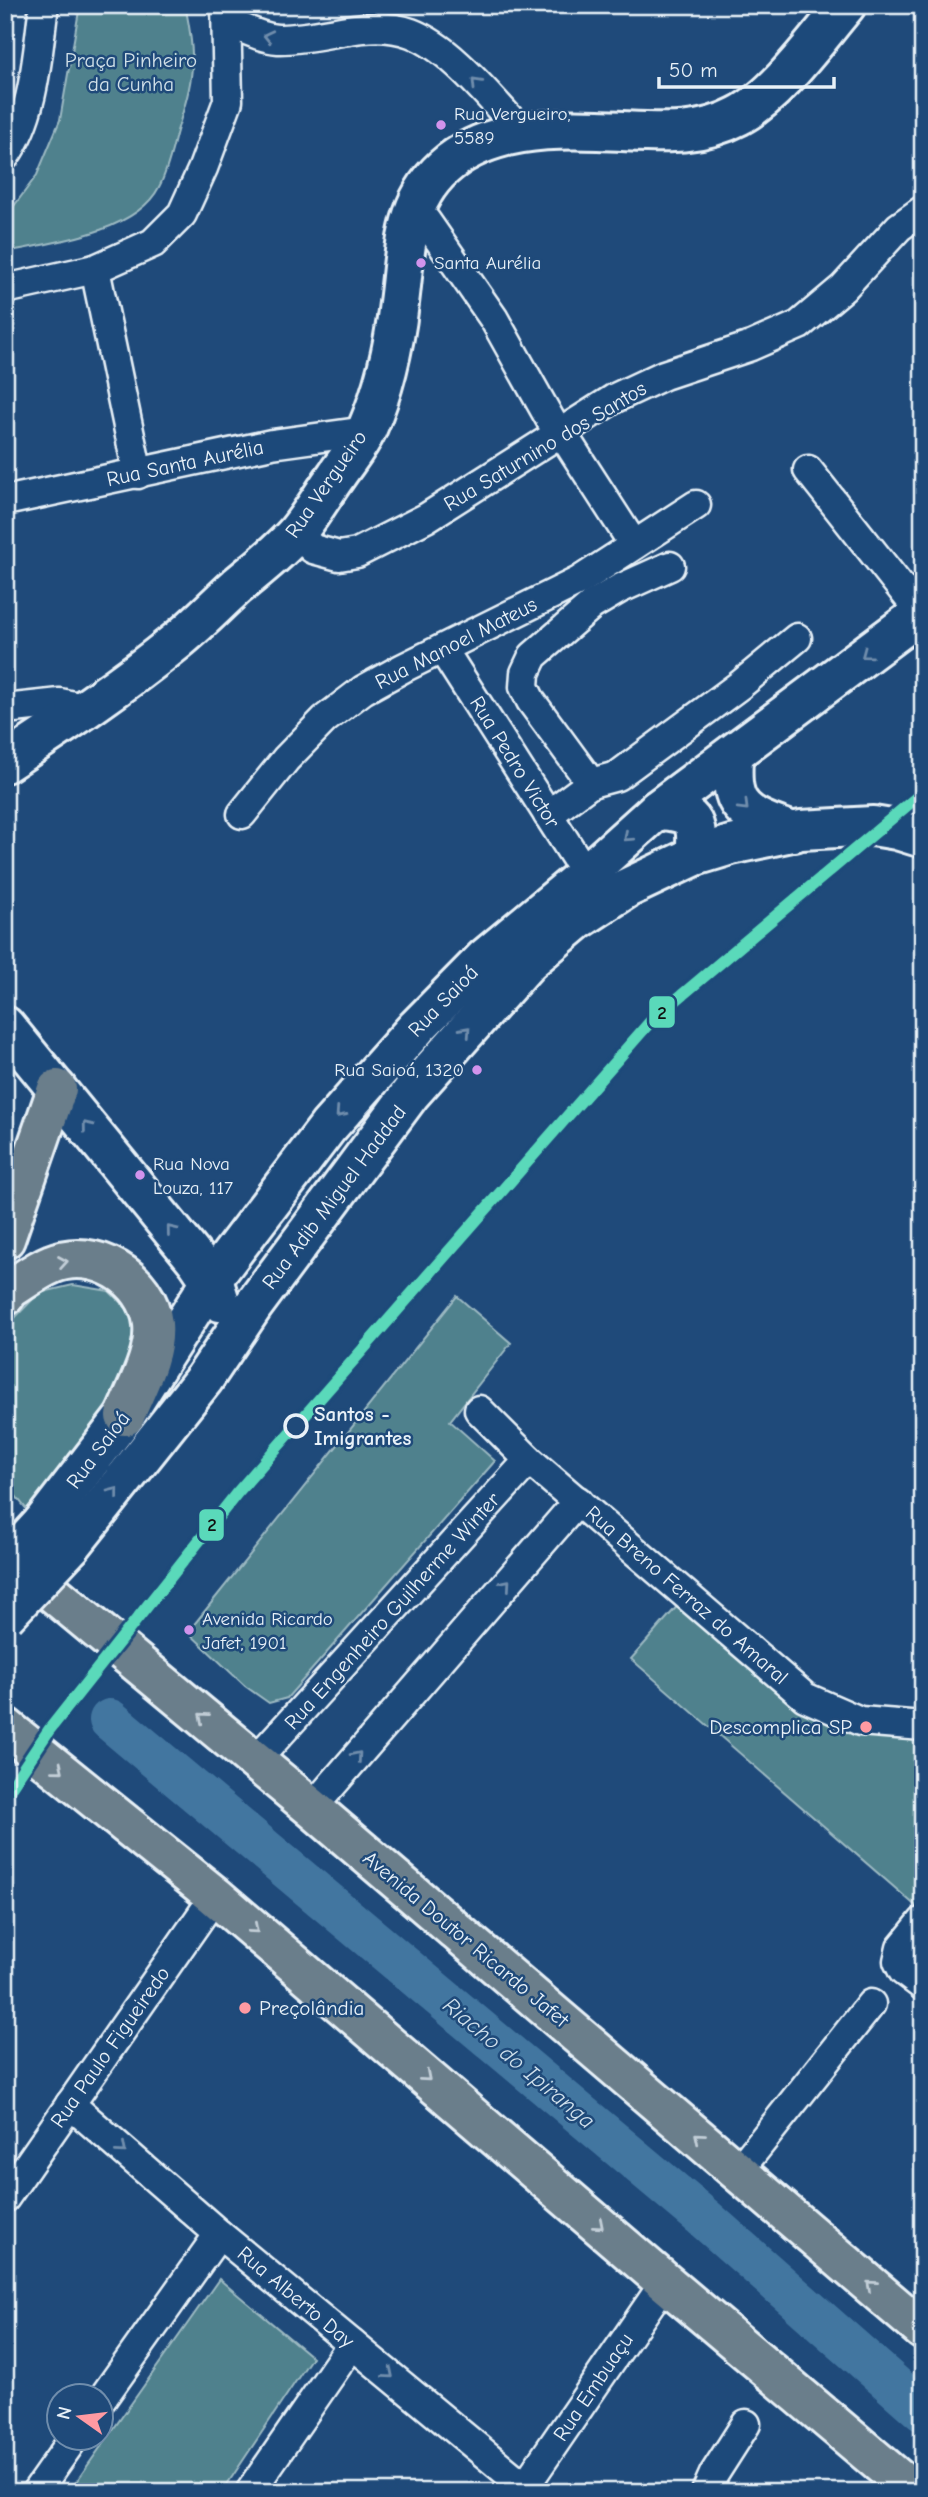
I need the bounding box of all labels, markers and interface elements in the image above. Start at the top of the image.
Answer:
one-way arrow [262,30,274,44]
scale bar [659,46,834,90]
park label: Praça Pinheiro da Cunha [65,48,197,96]
text: 50 m [669,58,718,82]
one-way arrow [471,78,484,91]
place label: Rua Vergueiro, 5589 [454,103,571,149]
marker: Rua Vergueiro, 5589 [434,118,448,132]
place label: Santa Aurélia [434,252,541,274]
marker: Santa Aurélia [414,256,428,270]
street label: Rua Saturnino dos Santos [440,376,650,516]
street label: Rua Vergueiro [280,426,372,542]
street label: Rua Santa Aurélia [104,435,266,491]
street label: Rua Manoel Mateus [371,592,541,694]
one-way arrow [862,646,874,658]
street label: Rua Pedro Victor [465,692,565,833]
one-way arrow [736,798,749,811]
one-way arrow [623,829,636,841]
street label: Rua Saioá [403,960,483,1042]
line badge: 2 [648,995,676,1029]
text: 2 [657,1002,667,1024]
one-way arrow [458,1026,470,1039]
place label: Rua Saioá, 1320 [334,1059,464,1081]
marker: Rua Saioá, 1320 [470,1063,484,1077]
street label: Rua Adib Miguel Haddad [257,1100,411,1294]
one-way arrow [336,1105,348,1118]
one-way arrow [83,1121,95,1134]
place label: Rua Nova Louza, 117 [153,1153,233,1199]
marker: Rua Nova Louza, 117 [133,1168,147,1182]
one-way arrow [167,1225,180,1237]
one-way arrow [57,1255,69,1270]
place label: Santos - Imigrantes [314,1402,411,1450]
street label: Rua Saioá [61,1407,135,1493]
marker: Santos - Imigrantes [284,1414,308,1438]
street label: Rua Engenheiro Guilherme Winter [279,1487,505,1734]
one-way arrow [105,1488,118,1500]
street label: Rua Breno Ferraz do Amaral [581,1501,793,1689]
line badge: 2 [198,1508,225,1542]
text: 2 [207,1514,217,1536]
one-way arrow [498,1580,510,1593]
place label: Avenida Ricardo Jafet, 1901 [202,1608,333,1654]
marker: Avenida Ricardo Jafet, 1901 [182,1623,196,1637]
one-way arrow [199,1712,211,1725]
place label: Descomplica SP [709,1715,852,1739]
marker: Descomplica SP [858,1719,874,1735]
one-way arrow [349,1752,361,1765]
one-way arrow [50,1761,63,1773]
street label: Avenida Doutor Ricardo Jafet [358,1846,574,2033]
one-way arrow [245,1921,258,1933]
street label: Rua Paulo Figueiredo [45,1962,175,2132]
water label: Riacho do Ipiranga [438,1992,600,2134]
place label: Preçolândia [259,1996,364,2020]
marker: Preçolândia [237,2000,253,2016]
one-way arrow [418,2069,431,2081]
one-way arrow [694,2132,707,2145]
one-way arrow [113,2141,126,2153]
one-way arrow [591,2217,604,2229]
street label: Rua Alberto Day [233,2241,360,2353]
one-way arrow [866,2281,879,2293]
street label: Rua Embuaçu [548,2329,638,2445]
one-way arrow [382,2366,394,2379]
north arrow [46,2382,116,2452]
text: N [52,2404,77,2422]

